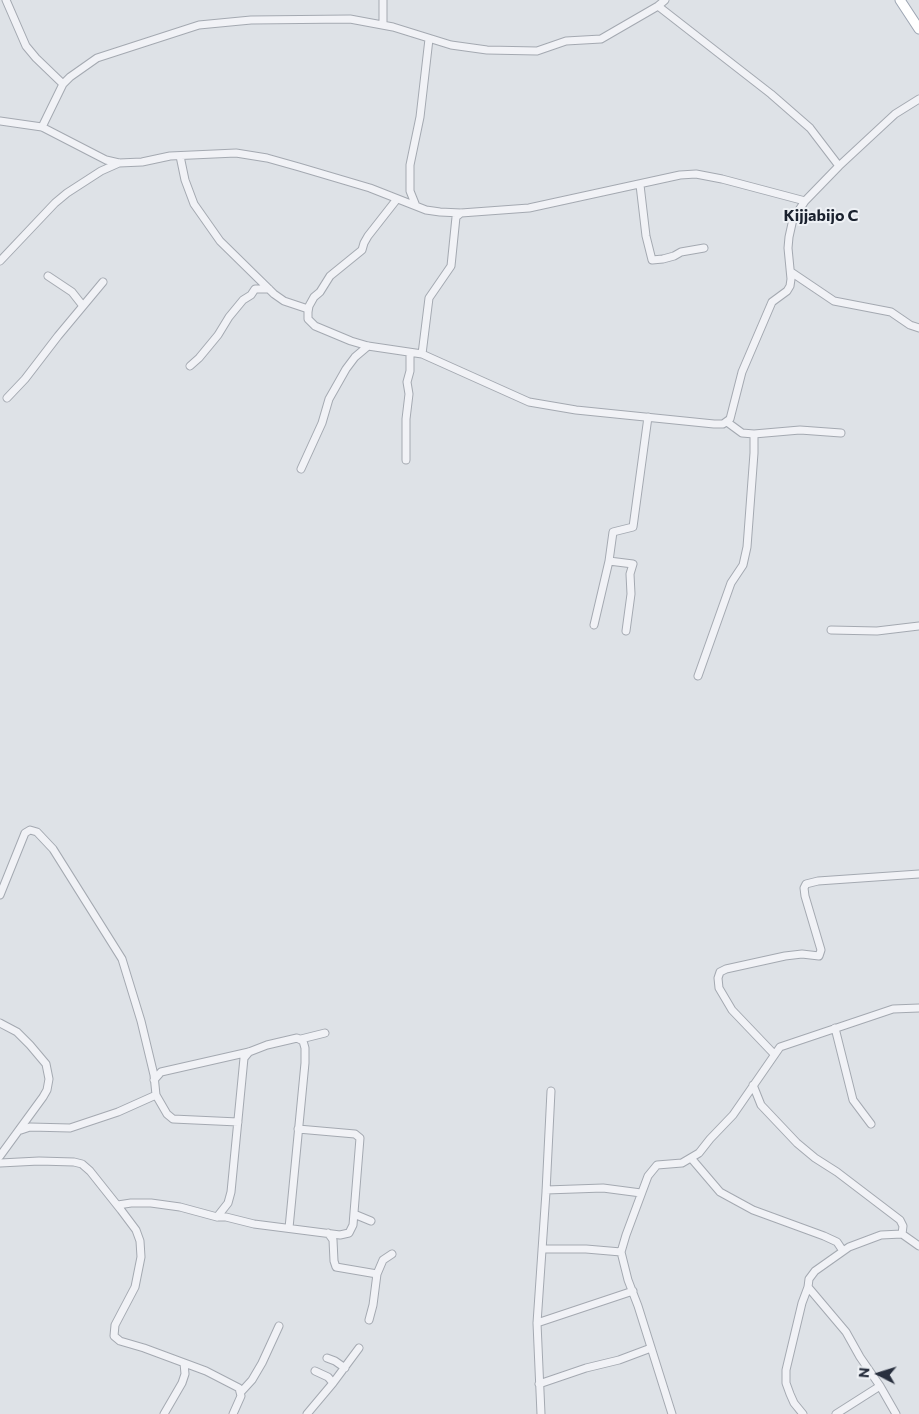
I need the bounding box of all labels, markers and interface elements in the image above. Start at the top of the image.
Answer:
district label: Kijjabijo C [784,206,858,226]
north arrow [854,1349,904,1399]
text: N [855,1367,872,1379]

